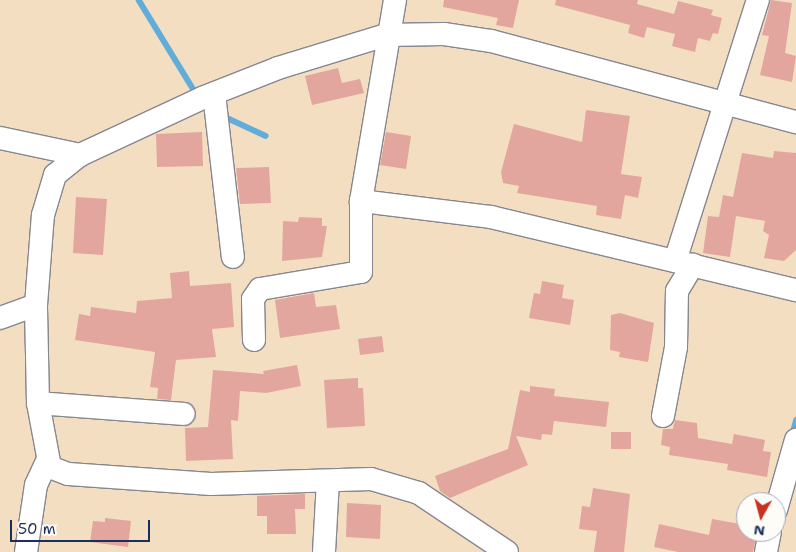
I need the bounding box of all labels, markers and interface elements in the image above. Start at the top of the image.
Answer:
north arrow [736,492,786,542]
scale bar [12,510,152,542]
text: 50 m [18,519,56,539]
text: N [753,521,766,541]

